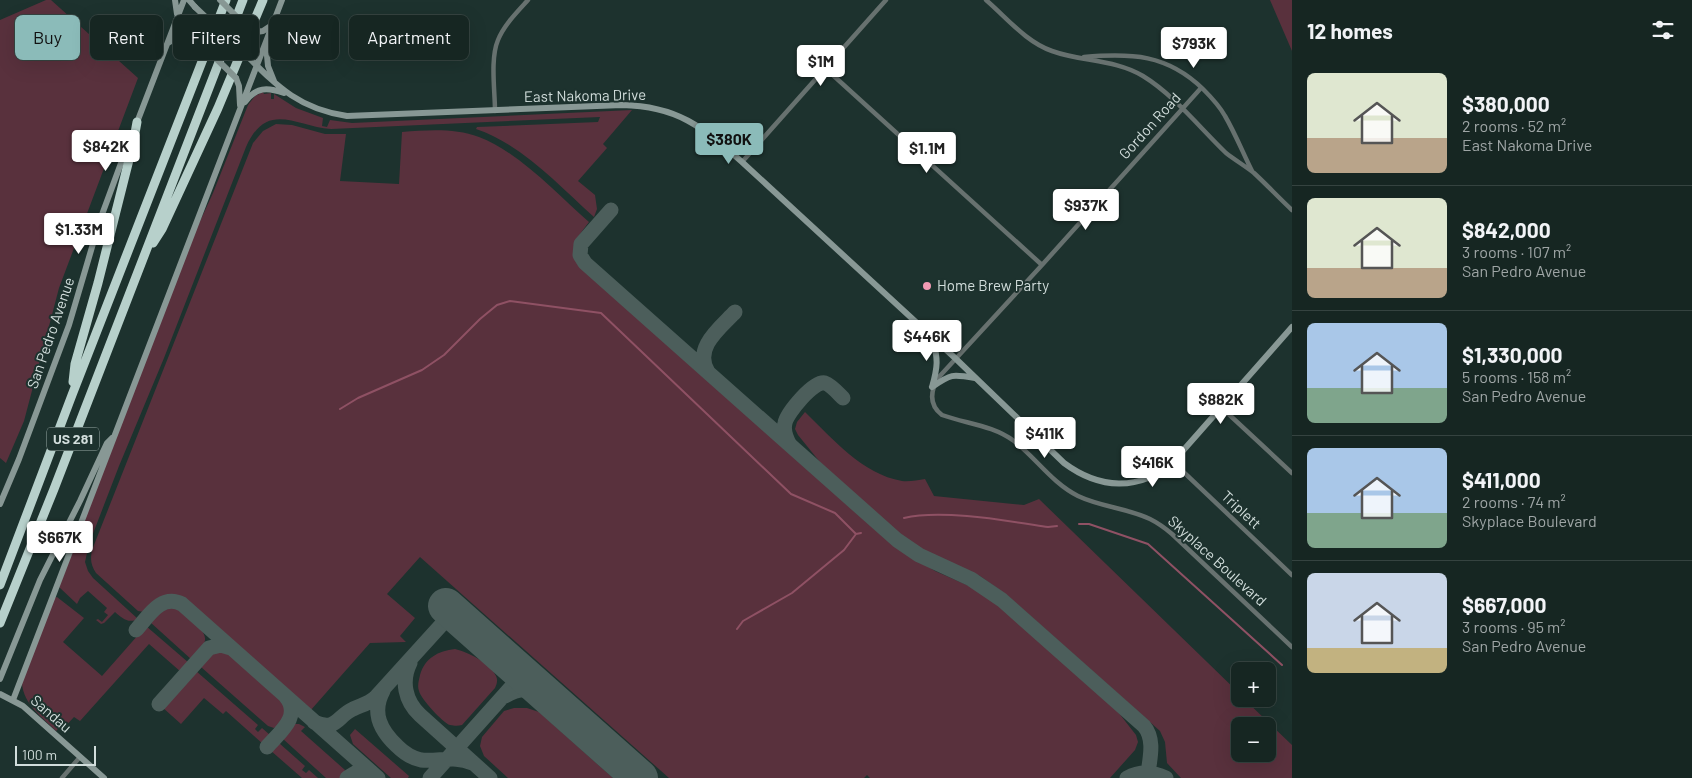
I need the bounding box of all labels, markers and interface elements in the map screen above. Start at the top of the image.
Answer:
chip: Buy [15,15,80,60]
chip: Rent [90,15,163,60]
chip: Filters [173,15,259,60]
chip: New [269,15,339,60]
chip: Apartment [349,15,469,60]
icon: filters [1649,16,1677,44]
text: 12 homes [1307,18,1393,43]
pin: $793K [1159,27,1229,69]
text: $793K [1172,33,1216,52]
pin: $1M [797,44,845,87]
text: $1M [808,51,834,70]
street label: East Nakoma Drive [524,85,646,105]
street label: Gordon Road [1115,88,1184,162]
text: $380,000 [1462,91,1550,116]
icon: home [1347,93,1407,153]
text: 2 rooms · 52 m² [1462,116,1566,135]
pin: $380K [694,122,764,165]
text: $380K [706,129,752,148]
pin: $842K [71,130,141,172]
pin: $1.1M [892,132,962,174]
text: East Nakoma Drive [1462,135,1592,154]
text: $842K [83,136,129,155]
text: $1.1M [909,138,945,157]
pin: $937K [1051,188,1121,231]
text: $937K [1064,195,1108,214]
pin: $1.33M [38,212,120,255]
text: $842,000 [1462,217,1551,242]
icon: home [1347,218,1407,278]
text: $1.33M [55,219,103,238]
text: 3 rooms · 107 m² [1462,242,1571,261]
text: San Pedro Avenue [1462,261,1586,280]
street label: San Pedro Avenue [23,275,78,391]
place label: Home Brew Party [937,276,1049,294]
marker: Home Brew Party [921,280,933,292]
pin: $446K [892,320,962,362]
text: $446K [903,326,951,345]
text: $1,330,000 [1462,342,1563,367]
icon: home [1347,343,1407,403]
text: 5 rooms · 158 m² [1462,367,1571,386]
pin: $882K [1186,382,1256,425]
text: San Pedro Avenue [1462,386,1586,405]
text: $882K [1198,389,1244,408]
pin: $411K [1010,416,1080,459]
text: $411K [1026,423,1064,442]
road number: US 281 [47,428,99,450]
pin: $416K [1118,446,1188,488]
text: $416K [1132,452,1174,471]
text: $411,000 [1462,467,1541,492]
icon: home [1347,468,1407,528]
street label: Triplett [1218,486,1265,532]
text: 2 rooms · 74 m² [1462,492,1566,511]
street label: Skyplace Boulevard [1165,511,1271,609]
text: Skyplace Boulevard [1462,511,1597,530]
pin: $667K [25,520,95,563]
text: $667K [38,527,82,546]
text: $667,000 [1462,592,1547,617]
icon: home [1347,593,1407,653]
text: 3 rooms · 95 m² [1462,617,1566,636]
text: San Pedro Avenue [1462,636,1586,655]
map controls [1231,662,1276,762]
button: + [1231,662,1276,707]
street label: Sandau [28,691,76,736]
button: − [1231,717,1276,762]
scale bar [15,743,96,766]
text: 100 m [22,746,57,763]

